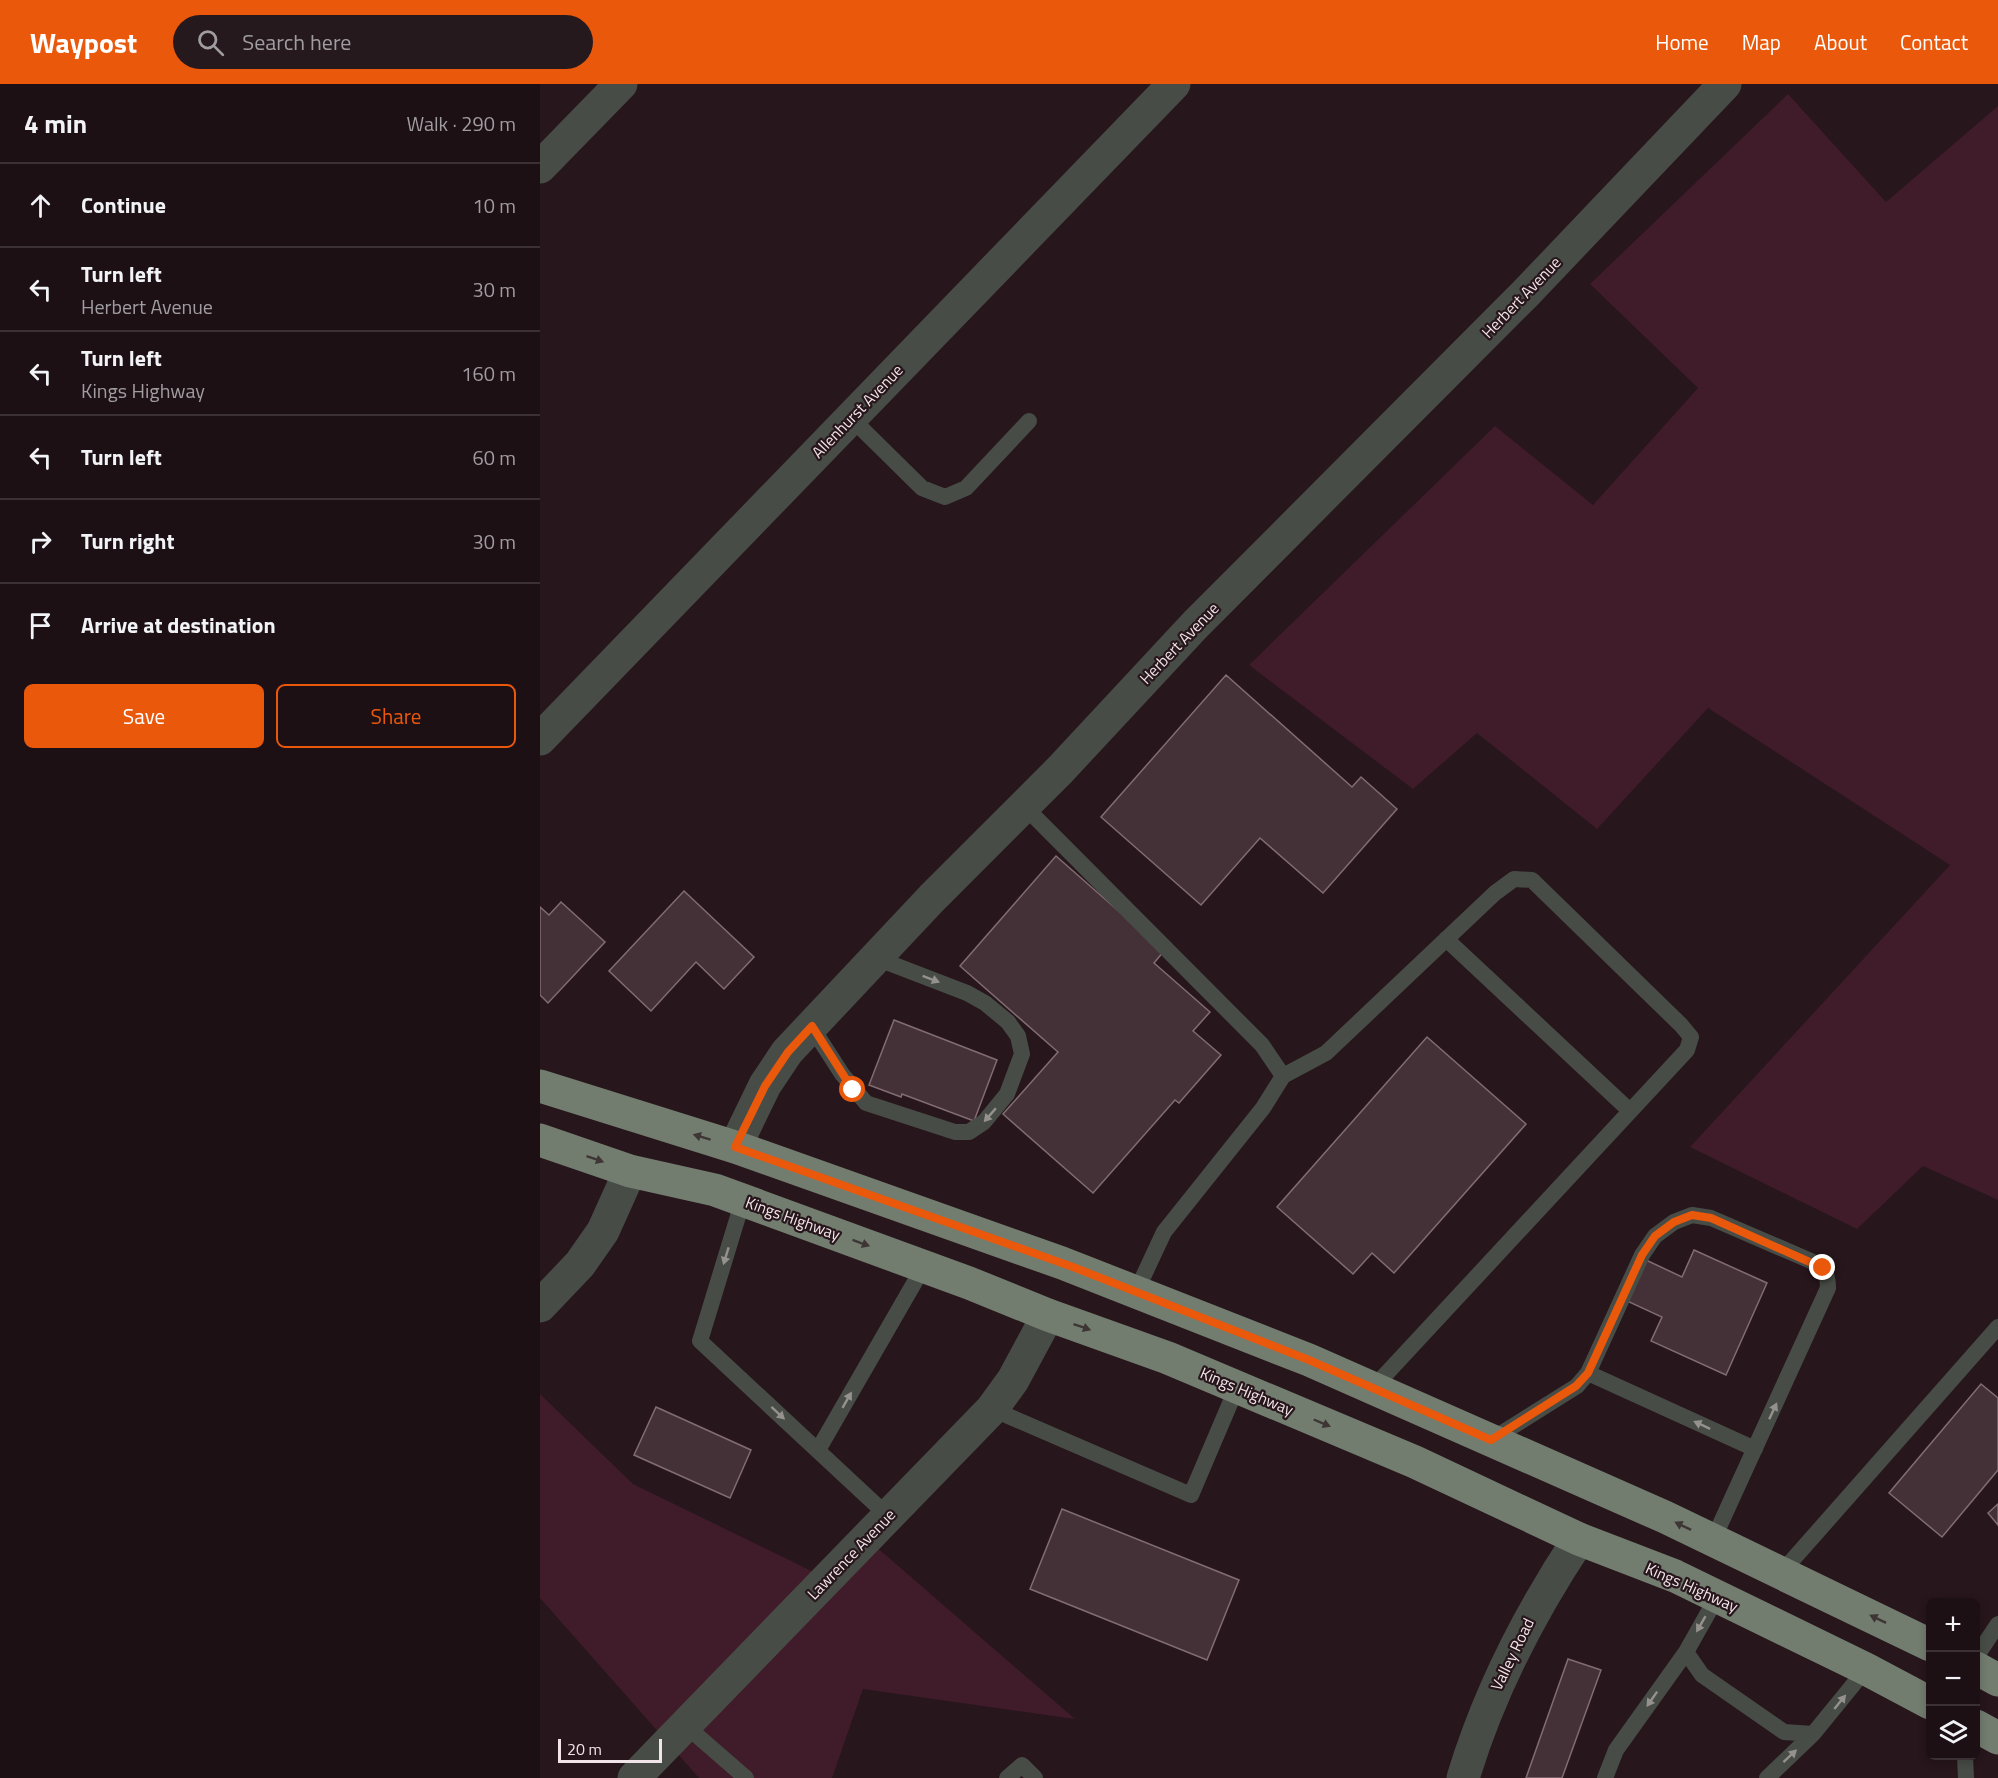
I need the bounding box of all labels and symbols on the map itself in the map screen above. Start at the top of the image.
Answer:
street label: Herbert Avenue [1476,251,1566,343]
street label: Allenhurst Avenue [806,358,908,464]
street label: Herbert Avenue [1134,597,1224,689]
one-way arrow [922,975,940,984]
route start [839,1076,865,1102]
one-way arrow [983,1107,996,1123]
one-way arrow [693,1132,711,1141]
one-way arrow [586,1154,604,1164]
street label: Kings Highway [742,1190,844,1246]
one-way arrow [852,1239,870,1249]
one-way arrow [721,1247,730,1265]
route end [1809,1254,1835,1280]
one-way arrow [1073,1323,1091,1333]
street label: Kings Highway [1197,1361,1298,1422]
one-way arrow [842,1391,852,1408]
one-way arrow [1768,1402,1777,1419]
one-way arrow [770,1406,785,1420]
one-way arrow [1313,1418,1331,1428]
one-way arrow [1693,1421,1710,1430]
street label: Lawrence Avenue [801,1503,901,1605]
one-way arrow [1675,1521,1692,1530]
street label: Kings Highway [1642,1556,1742,1618]
street label: Valley Road [1484,1614,1540,1694]
one-way arrow [1869,1615,1886,1624]
one-way arrow [1696,1616,1707,1632]
one-way arrow [1646,1691,1658,1707]
one-way arrow [1833,1694,1845,1709]
scale bar [558,1736,662,1764]
one-way arrow [1783,1749,1798,1763]

